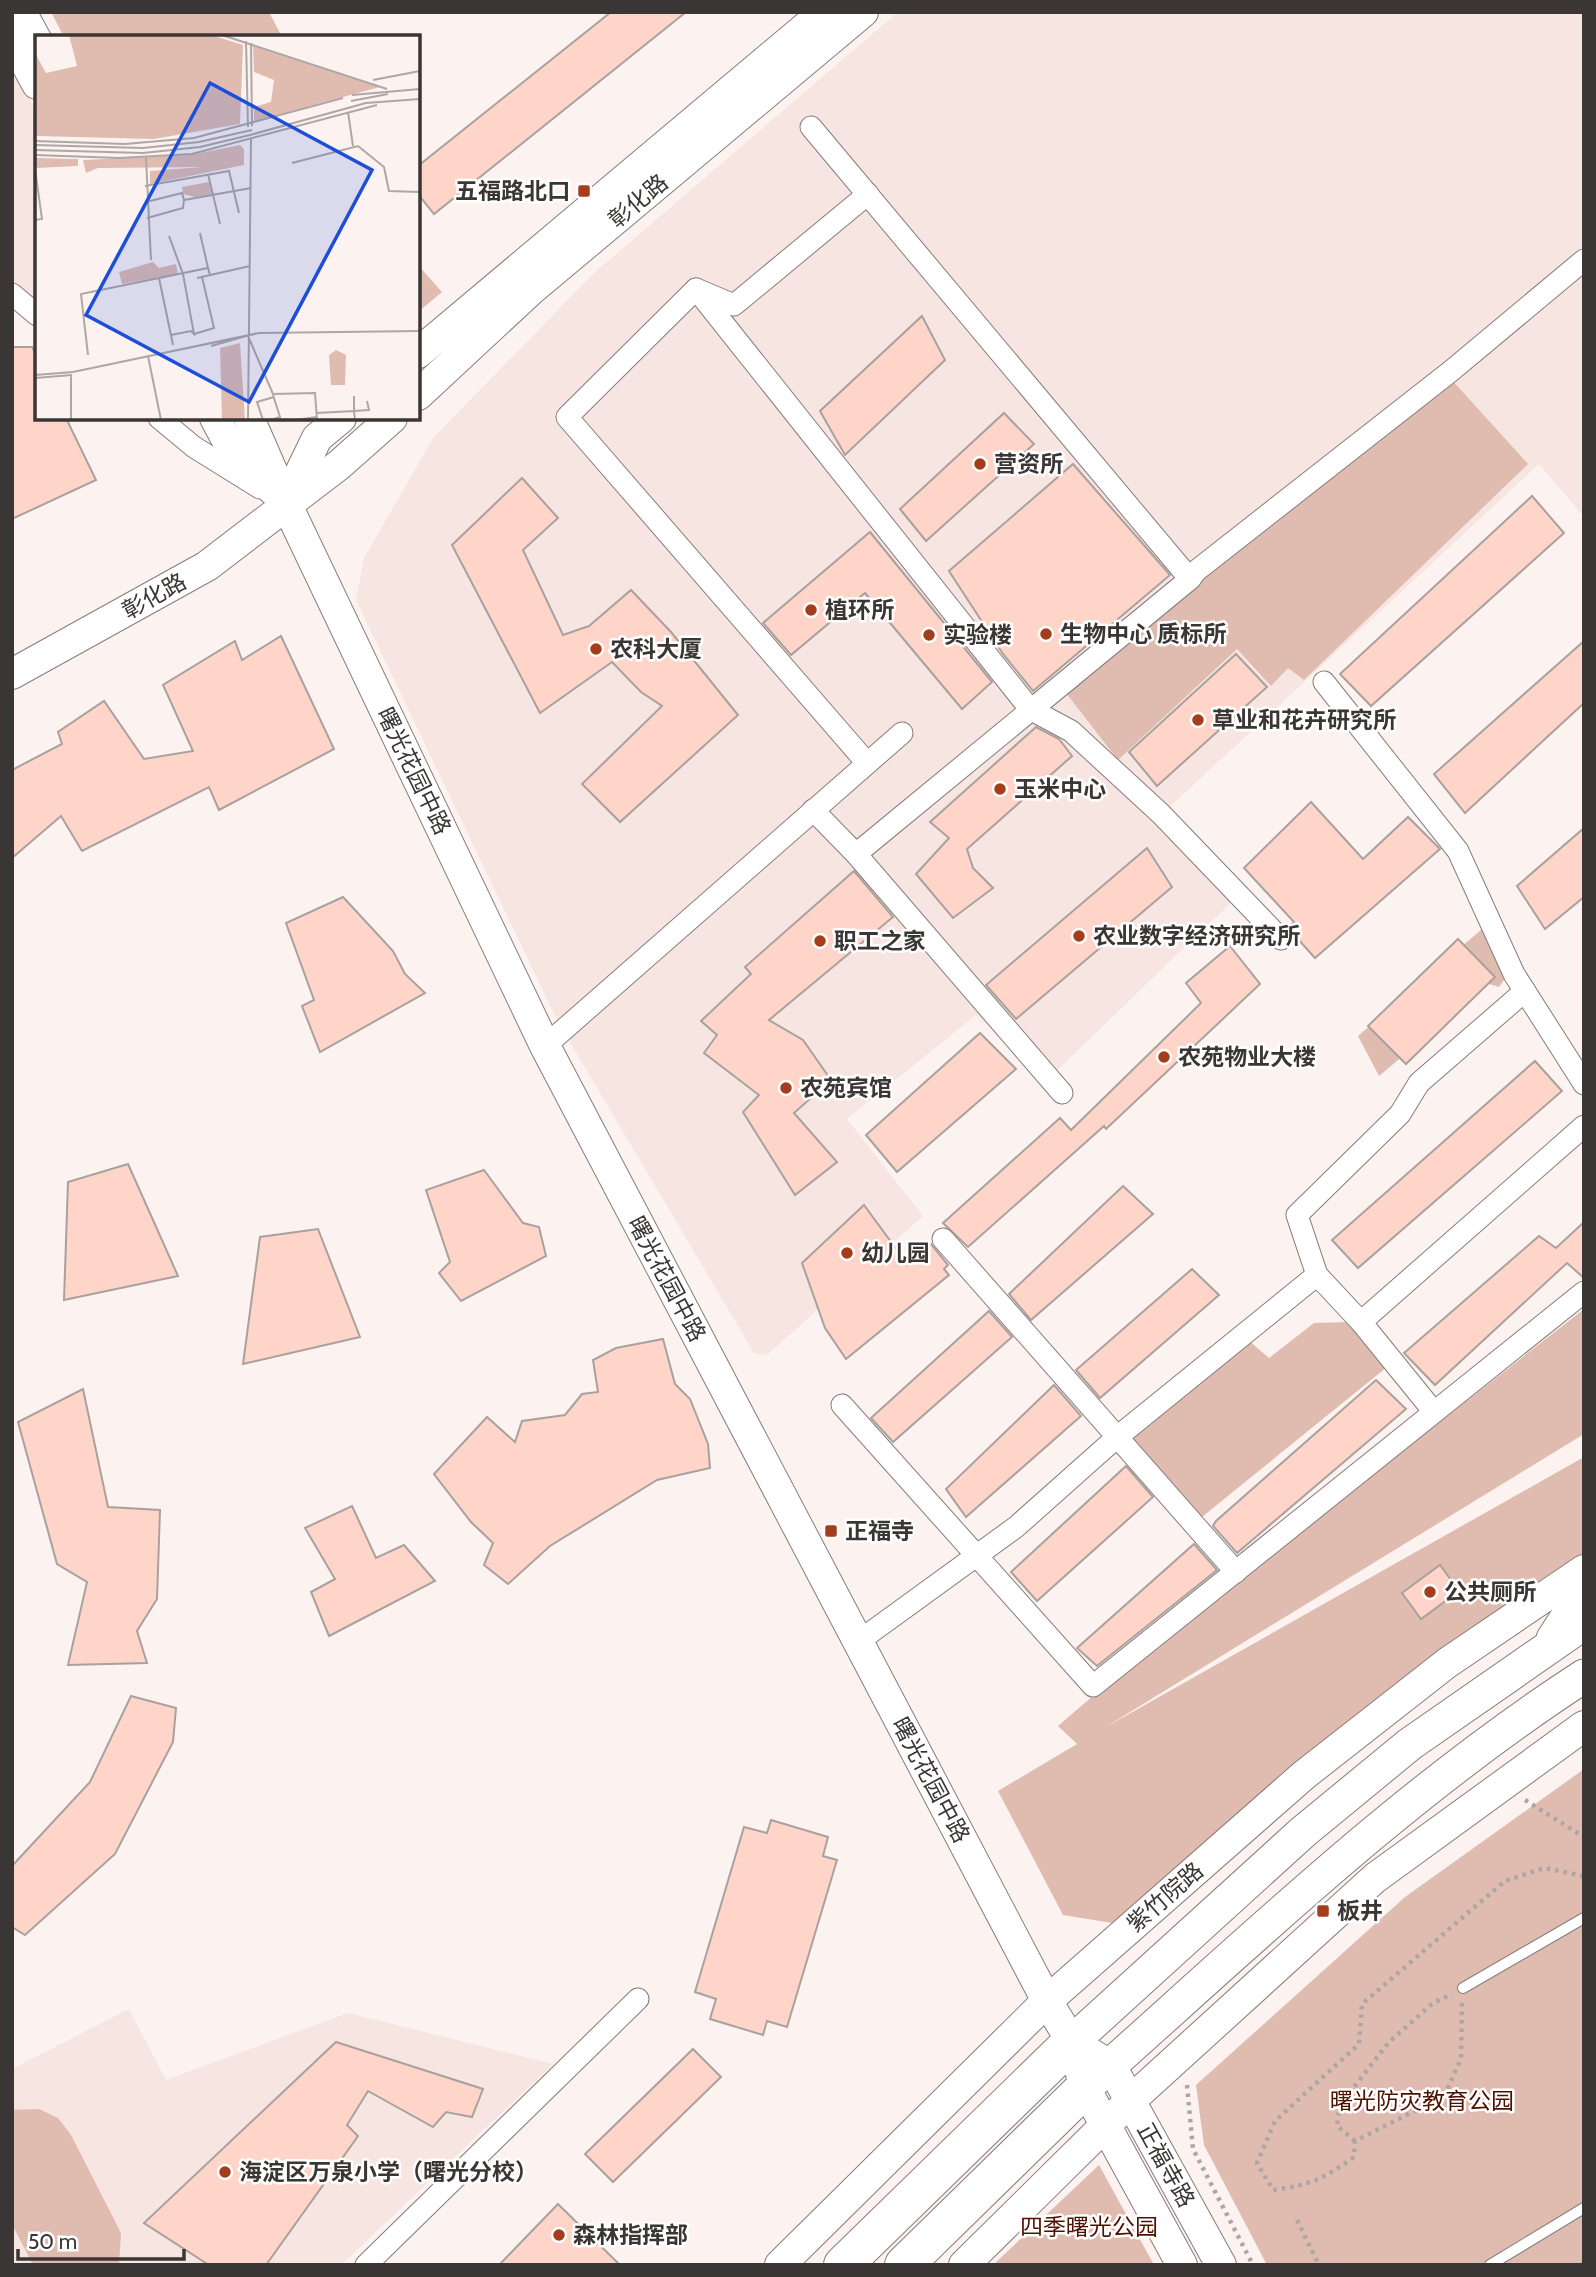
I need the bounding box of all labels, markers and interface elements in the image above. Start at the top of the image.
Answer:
inset map [35,35,420,420]
street label: 彰化路 [603,168,673,234]
place label: 五福路北口 [455,177,570,205]
marker: 五福路北口 [576,183,592,199]
place label: 营资所 [994,450,1063,478]
marker: 营资所 [972,456,988,472]
street label: 彰化路 [117,567,191,625]
place label: 植环所 [825,596,894,624]
marker: 植环所 [803,602,819,618]
place label: 生物中心 质标所 [1060,620,1226,648]
place label: 实验楼 [943,621,1012,649]
marker: 生物中心 质标所 [1038,626,1054,642]
marker: 实验楼 [921,627,937,643]
place label: 农科大厦 [610,635,702,663]
marker: 农科大厦 [588,641,604,657]
street label: 曙光花园中路 [371,703,457,839]
place label: 草业和花卉研究所 [1212,706,1396,734]
marker: 草业和花卉研究所 [1190,712,1206,728]
place label: 玉米中心 [1014,775,1106,803]
marker: 玉米中心 [992,781,1008,797]
place label: 农业数字经济研究所 [1093,922,1300,950]
place label: 职工之家 [834,927,926,955]
marker: 农业数字经济研究所 [1071,928,1087,944]
marker: 职工之家 [812,933,828,949]
place label: 农苑物业大楼 [1178,1043,1316,1071]
marker: 农苑物业大楼 [1156,1049,1172,1065]
place label: 农苑宾馆 [800,1074,892,1102]
marker: 农苑宾馆 [778,1080,794,1096]
street label: 曙光花园中路 [622,1212,712,1346]
place label: 幼儿园 [861,1239,930,1267]
marker: 幼儿园 [839,1245,855,1261]
place label: 正福寺 [845,1517,914,1545]
marker: 正福寺 [823,1523,839,1539]
place label: 公共厕所 [1444,1578,1536,1606]
marker: 公共厕所 [1422,1584,1438,1600]
street label: 曙光花园中路 [886,1713,976,1847]
street label: 紫竹院路 [1121,1856,1209,1938]
place label: 板井 [1337,1897,1383,1925]
marker: 板井 [1315,1903,1331,1919]
park label: 曙光防灾教育公园 [1330,2087,1514,2115]
street label: 正福寺路 [1131,2118,1201,2212]
place label: 海淀区万泉小学（曙光分校） [239,2158,538,2186]
marker: 海淀区万泉小学（曙光分校） [217,2164,233,2180]
park label: 四季曙光公园 [1020,2213,1158,2241]
scale bar [18,2218,184,2262]
place label: 森林指挥部 [573,2221,688,2249]
marker: 森林指挥部 [551,2227,567,2243]
text: 50 m [28,2229,77,2254]

